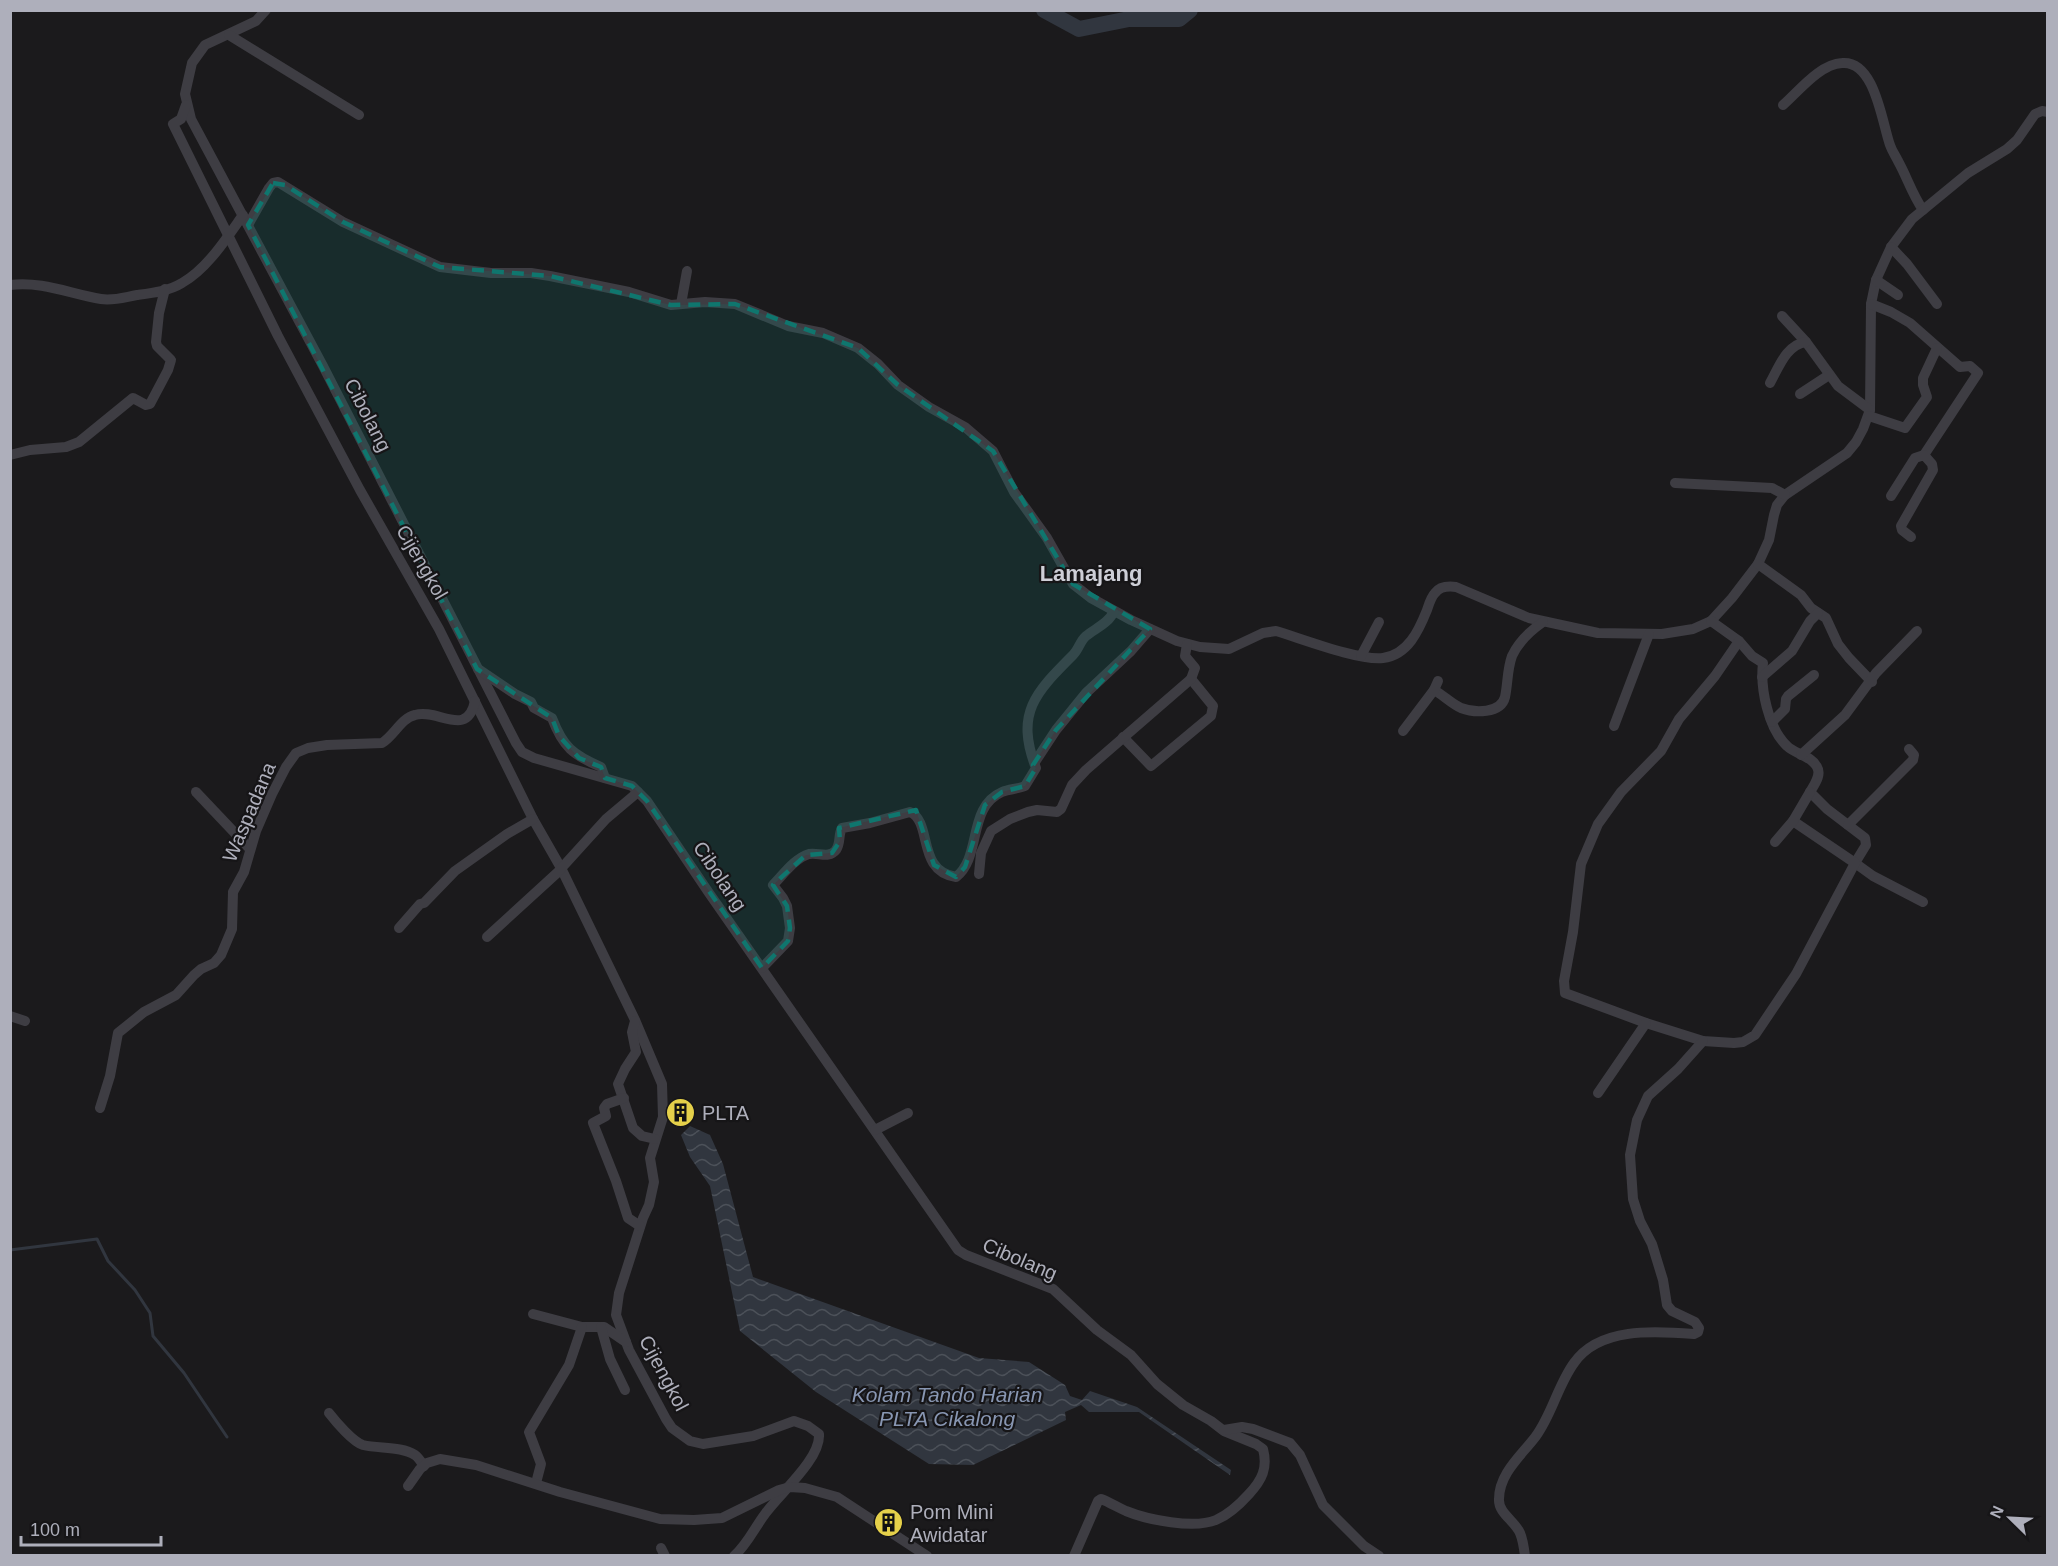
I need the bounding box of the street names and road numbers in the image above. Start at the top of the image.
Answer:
street label: Cibolang [340,375,396,455]
street label: Cijengkol [392,521,452,603]
street label: Waspadana [218,758,280,865]
street label: Cibolang [689,837,751,915]
street label: Cibolang [979,1233,1061,1285]
street label: Cijengkol [635,1332,693,1414]

